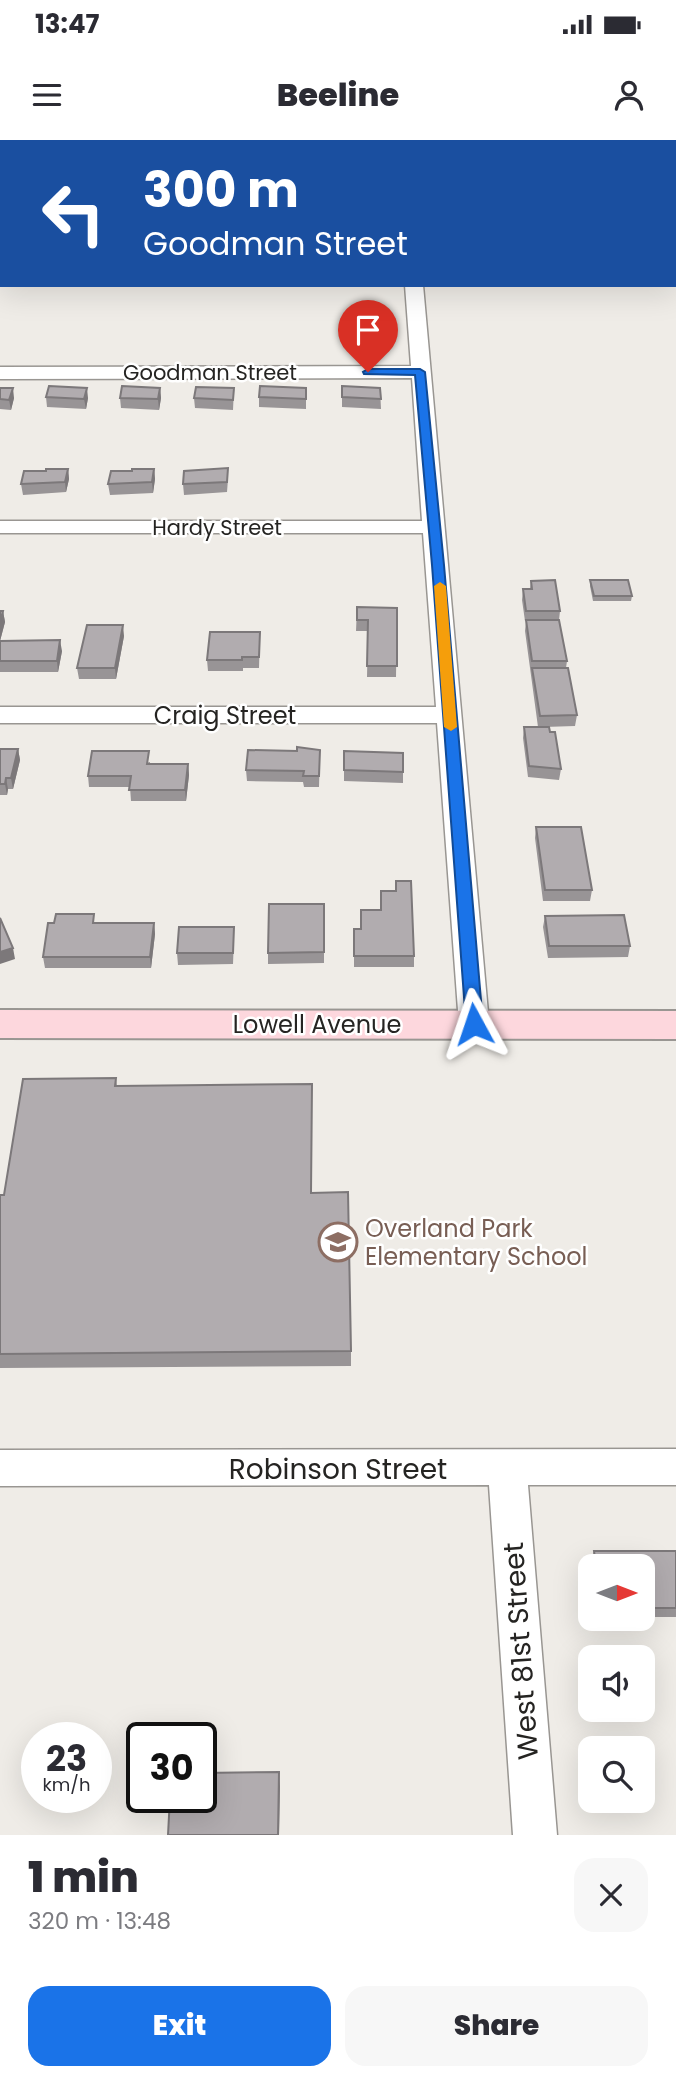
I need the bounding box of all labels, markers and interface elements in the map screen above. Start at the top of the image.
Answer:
text: 13:47 [35,6,99,42]
text: Beeline [277,72,399,117]
icon: menu [28,76,66,114]
icon: person [610,76,648,114]
text: 300 m [143,156,299,224]
icon: left [28,168,119,259]
text: Goodman Street [143,221,408,266]
pin [338,300,398,372]
icon: arrive [349,311,387,349]
street label: Goodman Street [123,358,297,387]
street label: Hardy Street [152,513,282,542]
street label: Craig Street [154,699,296,732]
position arrow [437,987,511,1061]
street label: Lowell Avenue [233,1008,401,1041]
place label: Overland Park Elementary School [365,1212,588,1273]
school or university icon: Overland Park Elementary School [317,1221,359,1263]
street label: Robinson Street [229,1450,447,1489]
street label: West 81st Street [494,1541,548,1761]
north arrow [578,1554,654,1631]
map controls [578,1554,655,1813]
button: sound [578,1645,655,1722]
speed limit sign: 30 [126,1722,217,1813]
text: 23 [46,1734,87,1783]
button: search [578,1736,655,1813]
text: km/h [43,1772,90,1797]
text: 1 min [28,1848,139,1907]
button: close [574,1858,648,1932]
text: 320 m · 13:48 [28,1905,171,1937]
button: Exit [28,1986,331,2066]
button: Share [345,1986,648,2066]

